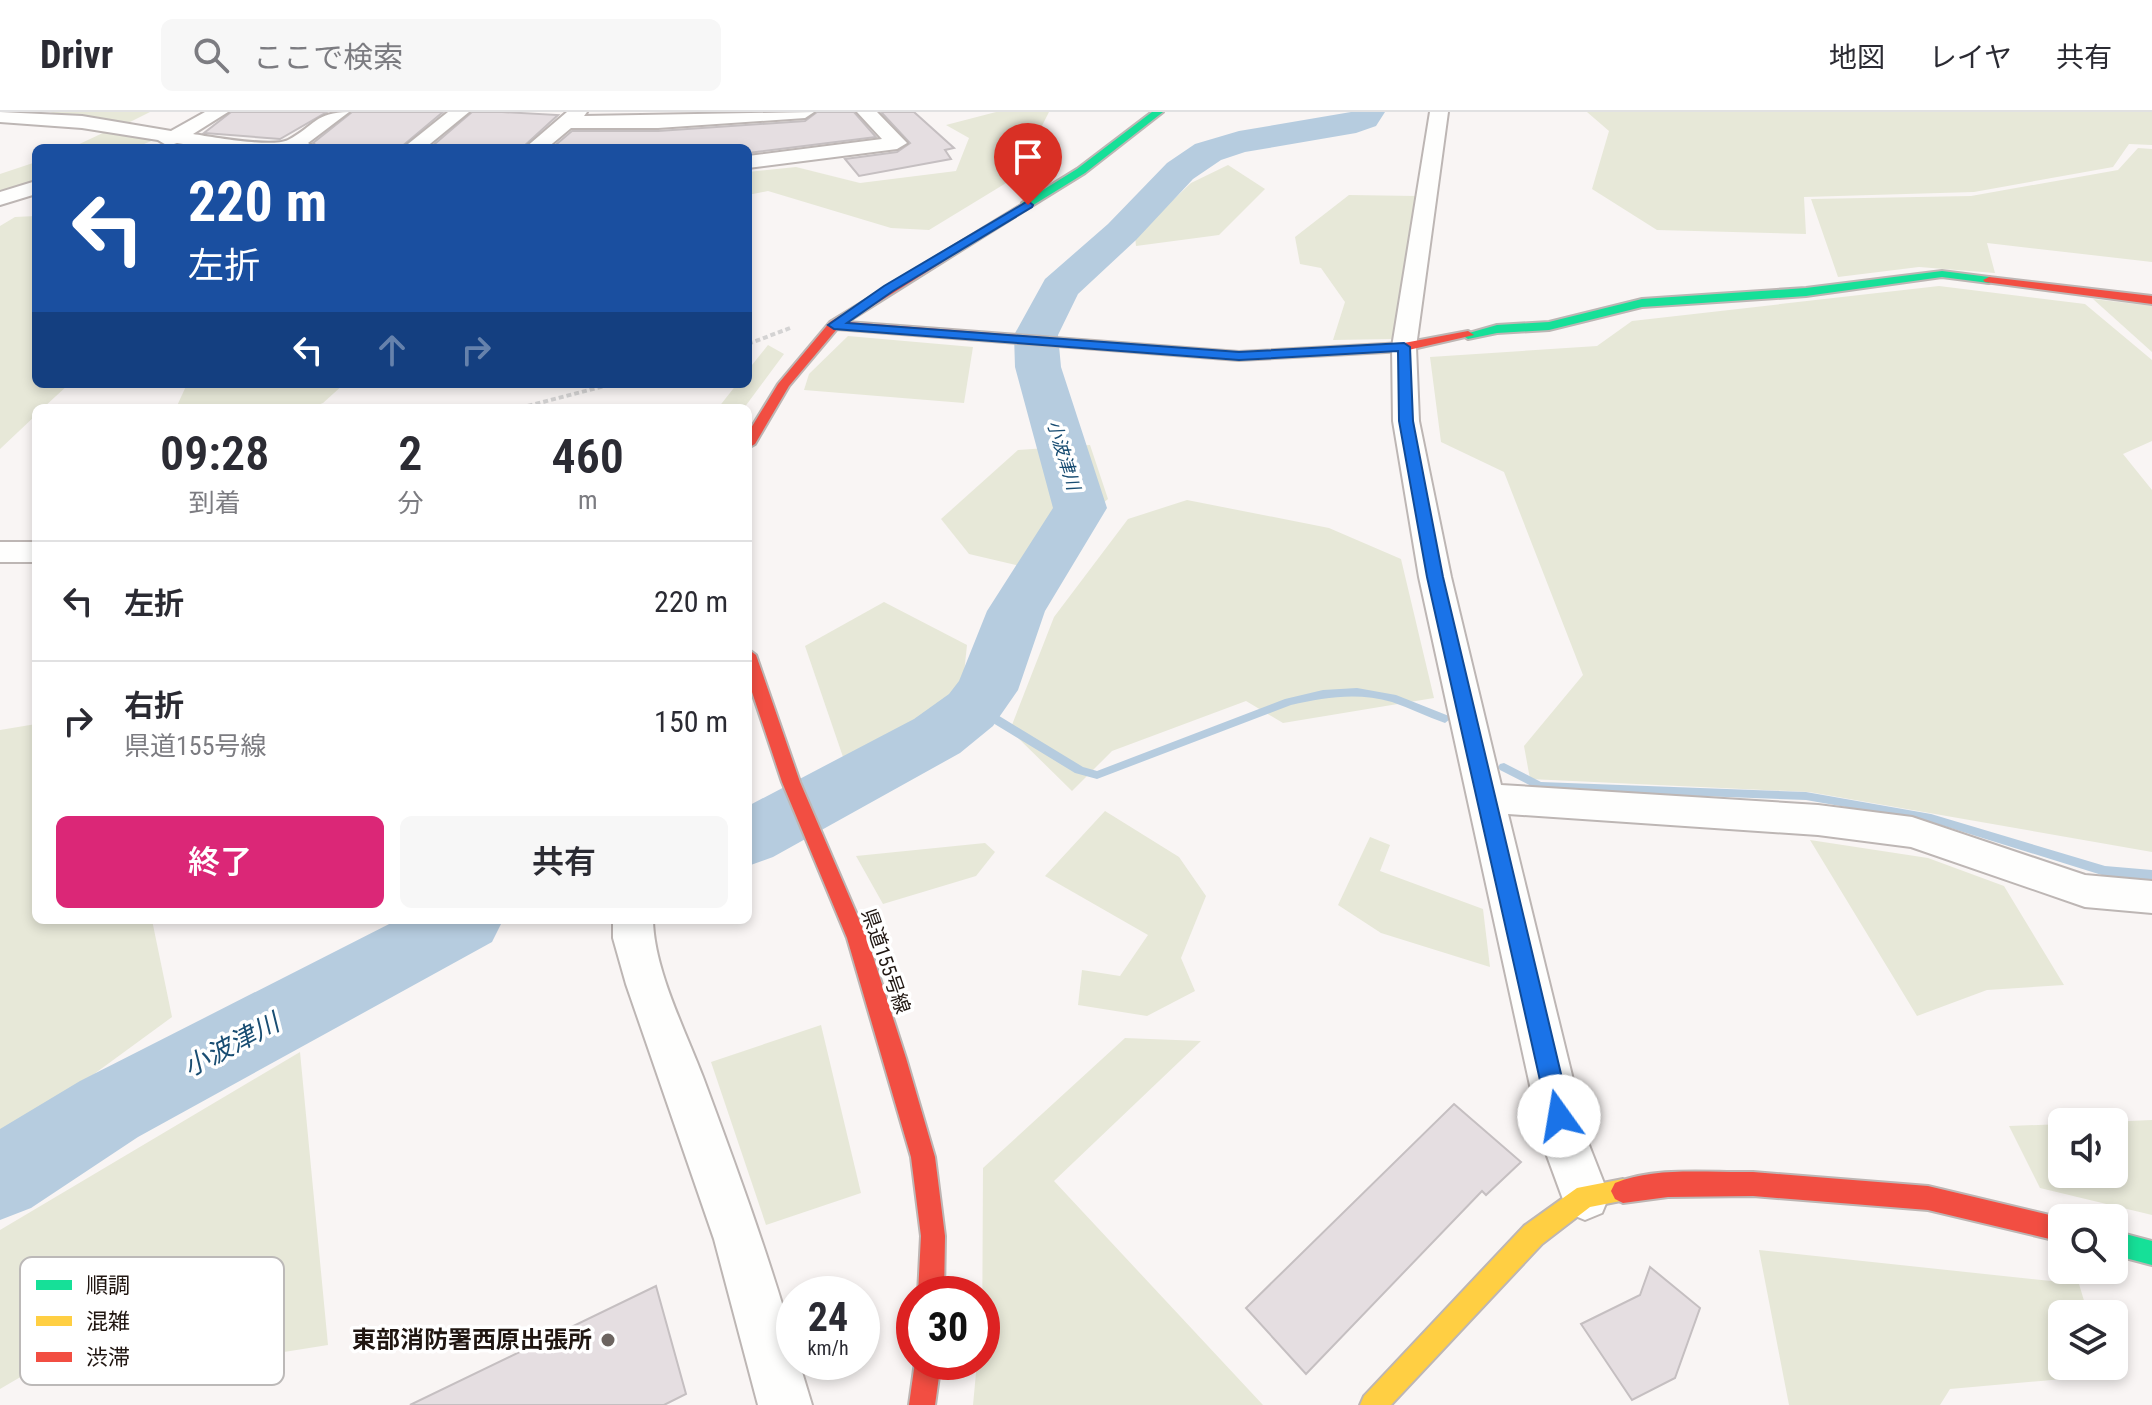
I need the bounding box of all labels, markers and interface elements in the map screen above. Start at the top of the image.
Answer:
search box [161,19,721,91]
text: Drivr [40,33,113,77]
icon: search [189,33,233,77]
text: ここで検索 [253,40,403,75]
text: 地図 [1829,41,1885,74]
text: レイヤ [1929,41,2012,74]
text: 共有 [2056,41,2112,74]
pin [994,123,1062,205]
icon: arrive [1006,135,1050,179]
text: 220 m [188,169,327,235]
icon: left [56,176,160,280]
text: 左折 [188,245,260,287]
icon: left [286,328,330,372]
icon: ahead [370,328,414,372]
icon: right [454,328,498,372]
water label: 小波津川 [1043,418,1085,494]
text: 09:28 [160,425,269,482]
text: 2 [398,425,422,482]
text: 460 [552,428,624,485]
text: m [578,485,598,515]
text: 到着 [189,488,241,518]
text: 分 [397,488,423,518]
icon: left [56,579,100,623]
text: 220 m [654,584,728,619]
text: 左折 [124,586,184,621]
text: 右折 [124,688,184,723]
icon: right [56,699,100,743]
text: 150 m [654,704,728,739]
text: 県道155号線 [124,731,267,761]
button: 終了 [56,816,384,908]
button: 共有 [400,816,728,908]
street label: 県道155号線 [857,905,915,1017]
water label: 小波津川 [178,1006,287,1083]
position arrow [1517,1074,1601,1158]
map controls [2048,1108,2128,1380]
button: sound [2048,1108,2128,1188]
button: search [2048,1204,2128,1284]
legend [20,1257,284,1385]
text: 順調 [86,1273,130,1298]
speed limit sign: 30 [896,1276,1000,1380]
text: 24 [808,1294,848,1341]
button: layers [2048,1300,2128,1380]
text: 混雑 [86,1309,130,1334]
place label: 東部消防署西原出張所 [352,1326,592,1354]
marker: 東部消防署西原出張所 [599,1331,617,1349]
text: km/h [807,1336,849,1360]
text: 渋滞 [86,1345,130,1370]

